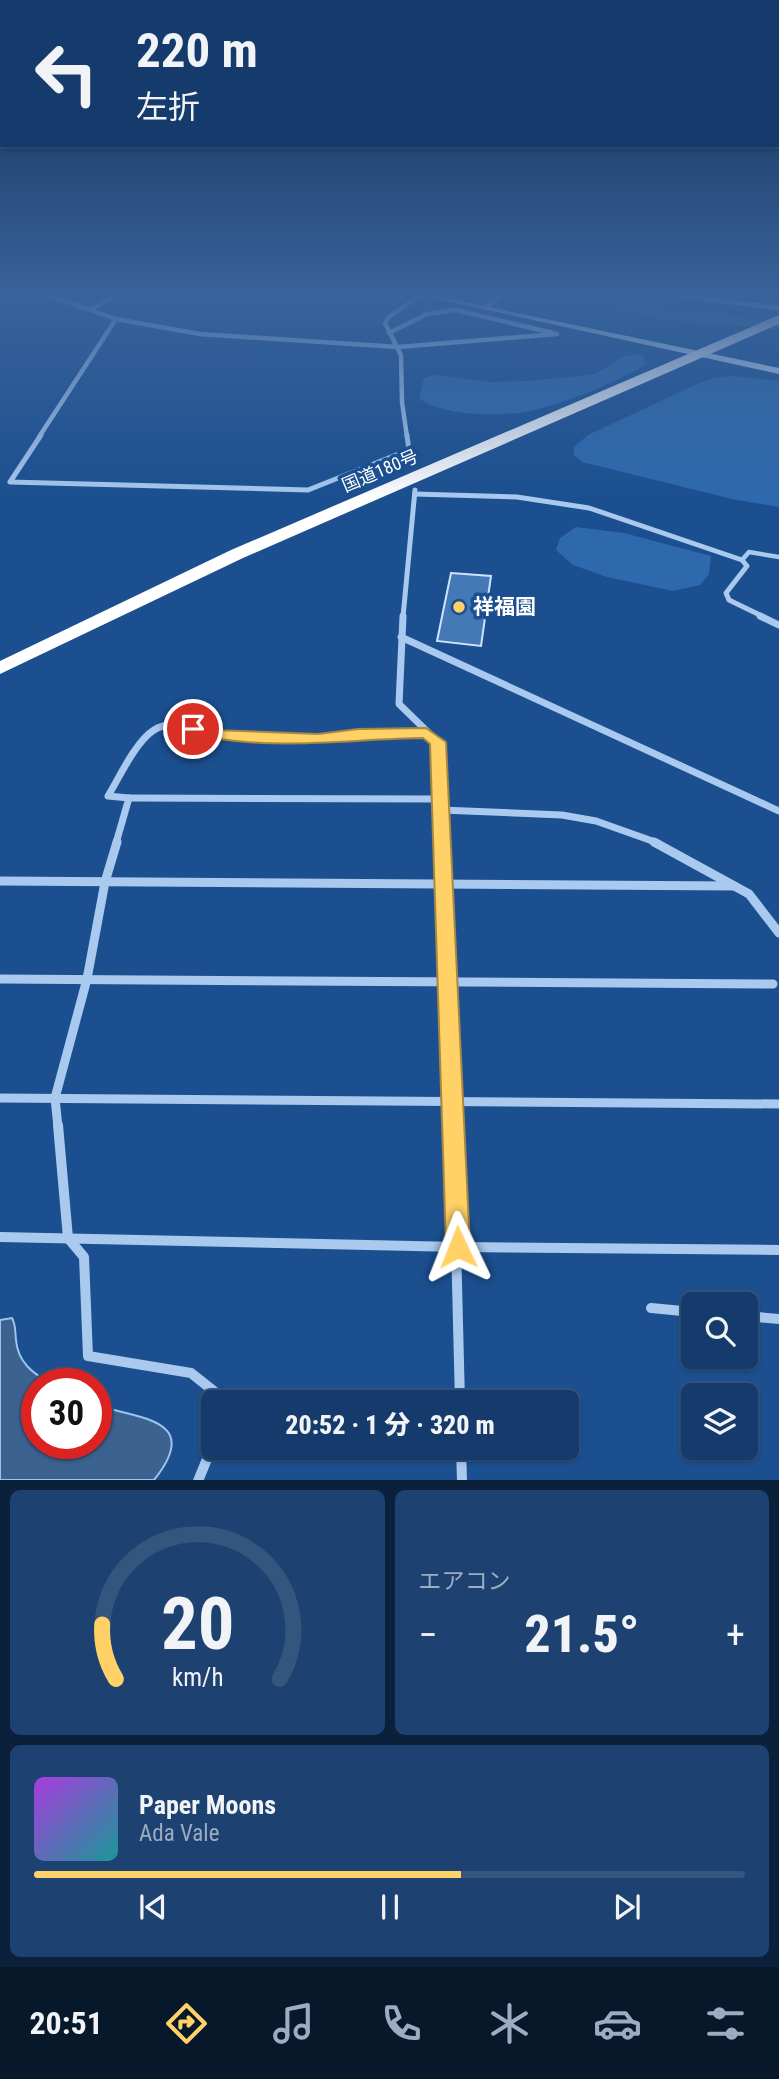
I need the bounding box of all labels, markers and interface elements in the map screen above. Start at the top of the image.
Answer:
text: 220 m [136,22,258,79]
icon: left [21,28,112,119]
text: 左折 [136,88,200,126]
street label: 国道180号 [339,445,421,496]
place label: 祥福園 [473,595,536,619]
marker: 祥福園 [451,599,467,615]
pin [163,699,223,759]
icon: arrive [174,710,212,748]
position arrow [421,1210,495,1284]
map controls [681,1292,758,1460]
button: search [681,1292,758,1369]
speed limit sign: 30 [21,1368,112,1459]
button: layers [681,1383,758,1460]
text: 20:52 · 1 分 · 320 m [285,1410,495,1440]
text: エアコン [419,1568,511,1595]
text: 20 [160,1581,234,1667]
text: 21.5° [524,1604,639,1665]
text: − [419,1613,438,1657]
text: + [726,1613,745,1657]
text: km/h [172,1662,223,1691]
text: Paper Moons [139,1790,276,1820]
text: Ada Vale [139,1820,219,1847]
icon: previous [134,1888,172,1926]
icon: pause [371,1888,409,1926]
icon: next [608,1888,646,1926]
icon: directions [162,1999,211,2048]
icon: music [269,1999,318,2048]
icon: phone [377,1999,426,2048]
icon: climate [485,1999,534,2048]
icon: car [593,1999,642,2048]
icon: filters [701,1999,750,2048]
text: 20:51 [29,2004,103,2042]

